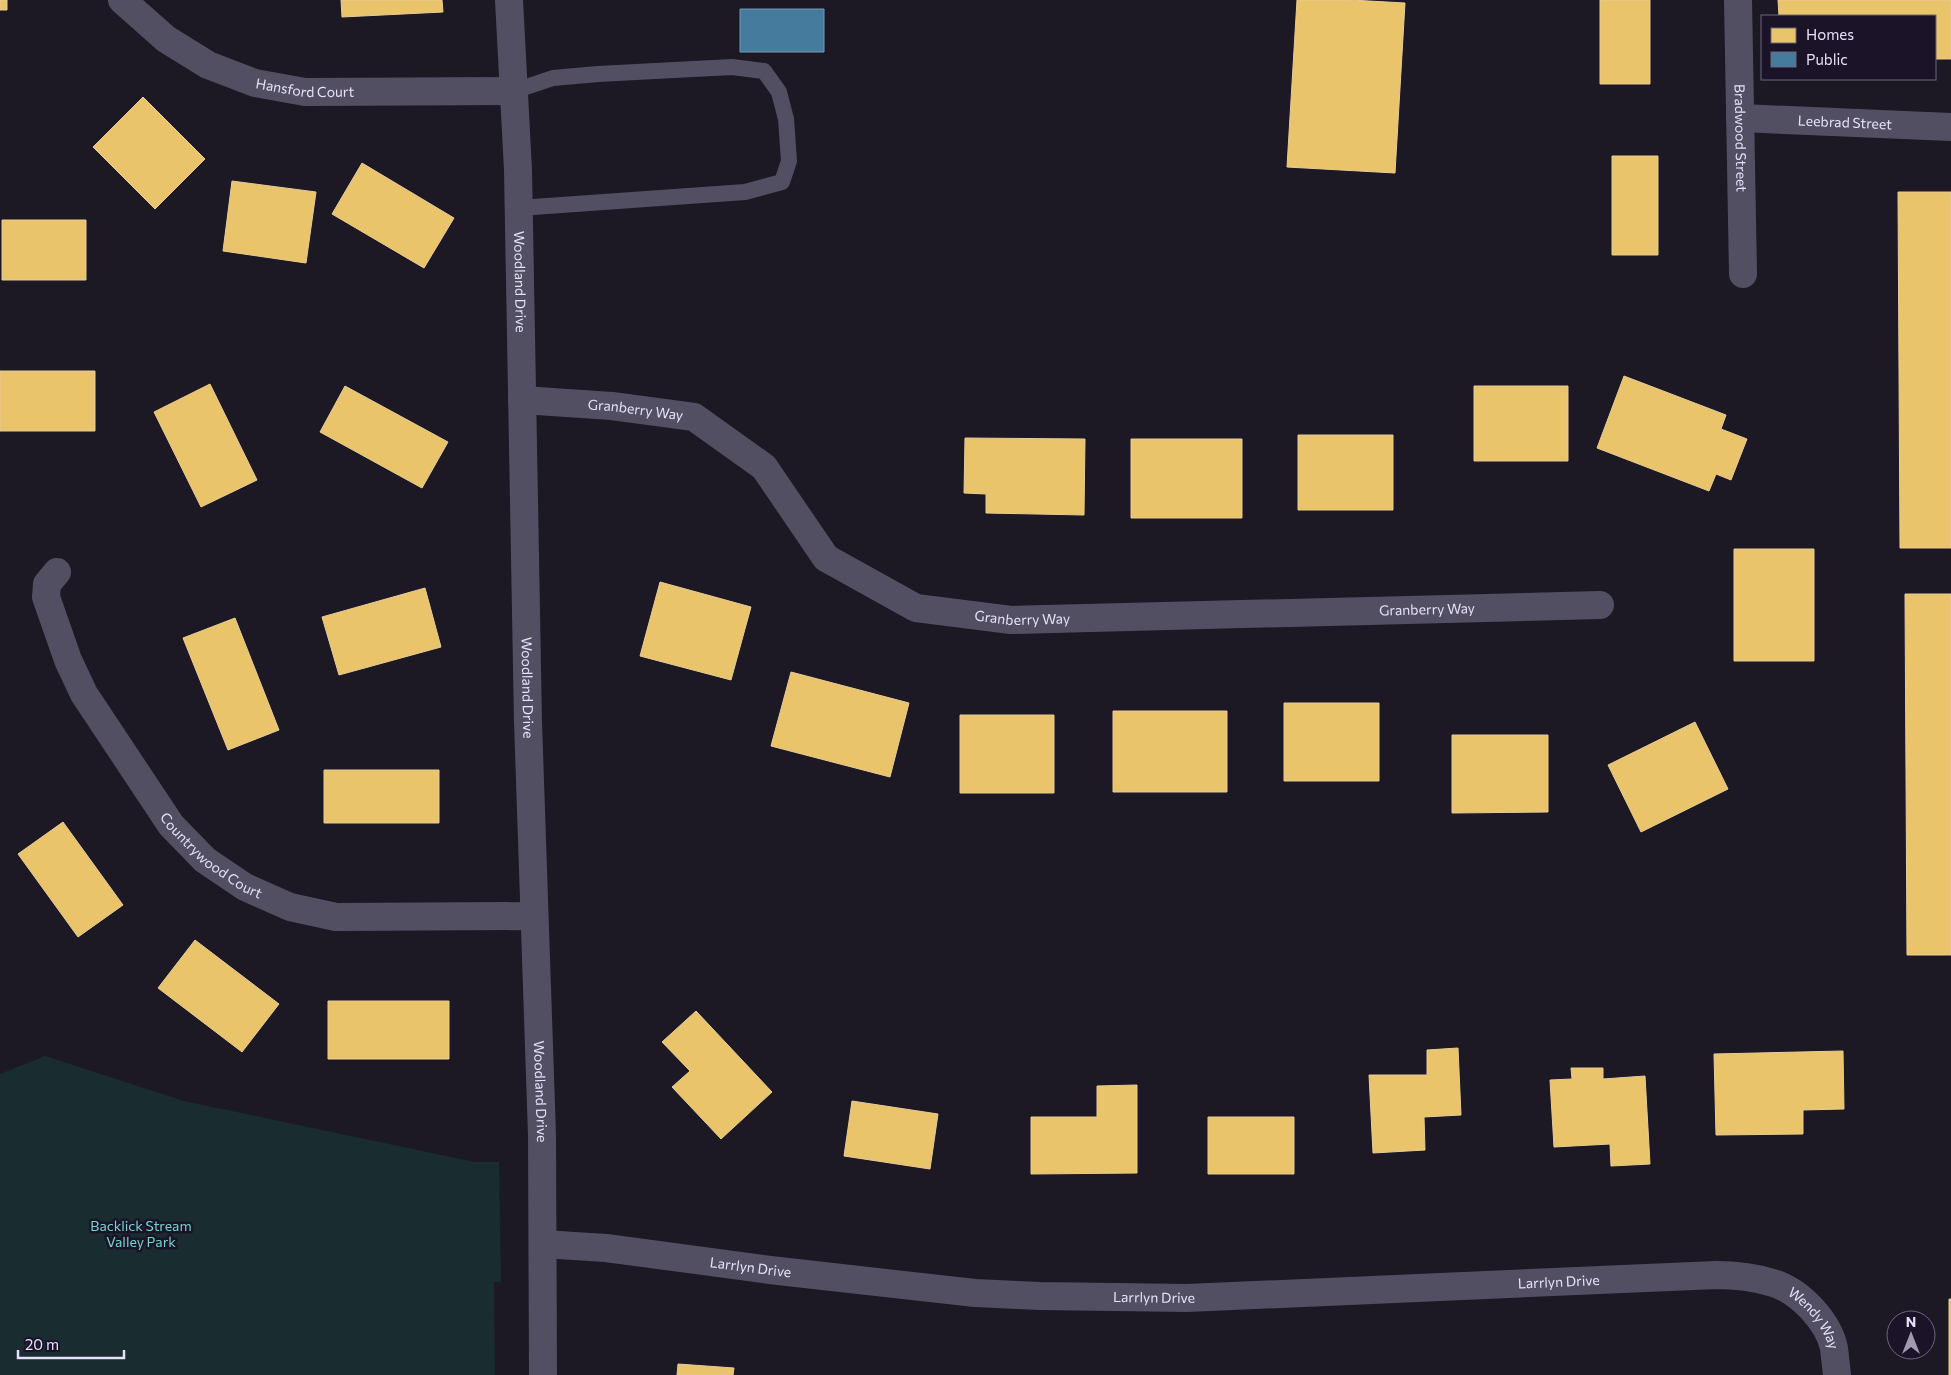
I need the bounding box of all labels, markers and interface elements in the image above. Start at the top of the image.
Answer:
legend [1761,15,1936,80]
text: Homes [1806,25,1854,43]
text: Public [1806,50,1848,68]
street label: Hansford Court [255,74,354,100]
street label: Bradwood Street [1732,84,1751,192]
street label: Leebrad Street [1797,111,1893,132]
street label: Woodland Drive [511,231,530,333]
street label: Granberry Way [587,395,684,423]
street label: Granberry Way [1379,599,1475,619]
street label: Granberry Way [974,606,1070,628]
street label: Woodland Drive [518,637,538,739]
street label: Countrywood Court [157,809,265,902]
street label: Woodland Drive [531,1040,551,1142]
park label: Backlick Stream Valley Park [90,1217,192,1250]
street label: Larrlyn Drive [709,1253,792,1280]
street label: Larrlyn Drive [1517,1271,1600,1292]
street label: Wendy Way [1785,1283,1843,1351]
street label: Larrlyn Drive [1113,1288,1195,1306]
north arrow [1886,1310,1936,1360]
text: N [1906,1313,1916,1330]
scale bar [18,1328,124,1360]
text: 20 m [25,1335,59,1353]

